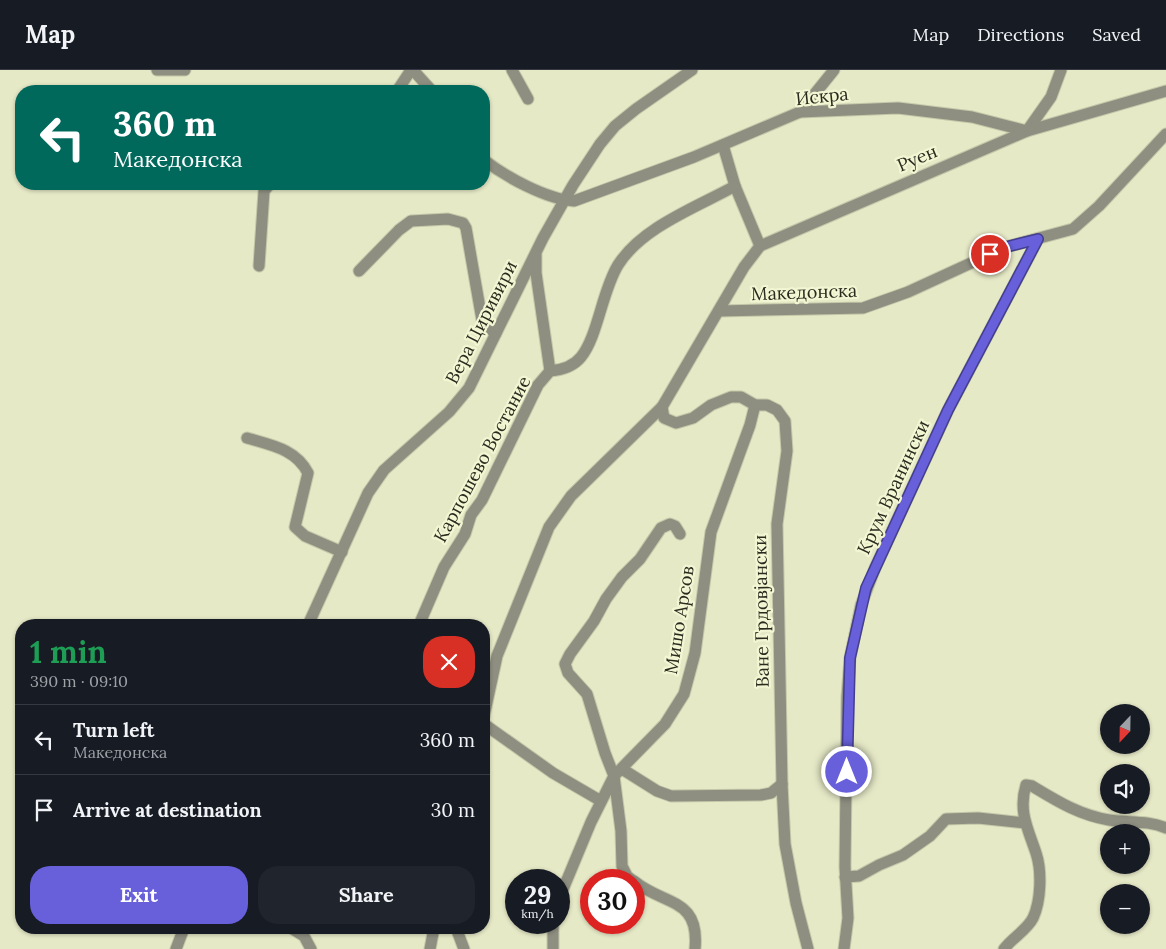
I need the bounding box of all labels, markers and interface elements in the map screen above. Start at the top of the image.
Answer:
text: Map [25,19,75,50]
text: Map [913,23,949,46]
text: Directions [977,23,1064,46]
text: Saved [1092,23,1141,46]
street label: Искра [794,82,850,110]
text: 360 m [113,101,216,146]
icon: left [30,105,95,170]
street label: Руен [894,139,940,177]
text: Македонска [113,145,243,173]
pin [969,233,1011,275]
icon: arrive [976,240,1004,268]
street label: Вера Циривири [440,257,522,387]
street label: Македонска [751,279,857,305]
street label: Карпошево Востание [428,372,536,546]
street label: Крум Вранински [852,416,934,558]
street label: Ване Грдовјански [748,534,774,688]
street label: Мишо Арсов [659,564,699,676]
text: 1 min [30,633,107,671]
button: close [423,636,475,688]
text: 390 m · 09:10 [30,671,128,691]
north arrow [1100,704,1150,754]
map controls [1100,704,1150,934]
text: Turn left [73,718,154,742]
icon: left [30,726,58,754]
text: 360 m [420,728,475,752]
text: Македонска [73,742,167,762]
position arrow [820,745,872,797]
button: sound [1100,764,1150,814]
icon: arrive [30,796,58,824]
text: Arrive at destination [73,798,262,822]
text: 30 m [431,798,475,822]
button: + [1100,824,1150,874]
button: Exit [30,866,248,924]
button: Share [258,866,475,924]
speed limit sign: 30 [580,869,645,934]
text: 29 [524,879,551,911]
button: − [1100,884,1150,934]
text: km/h [521,906,554,921]

